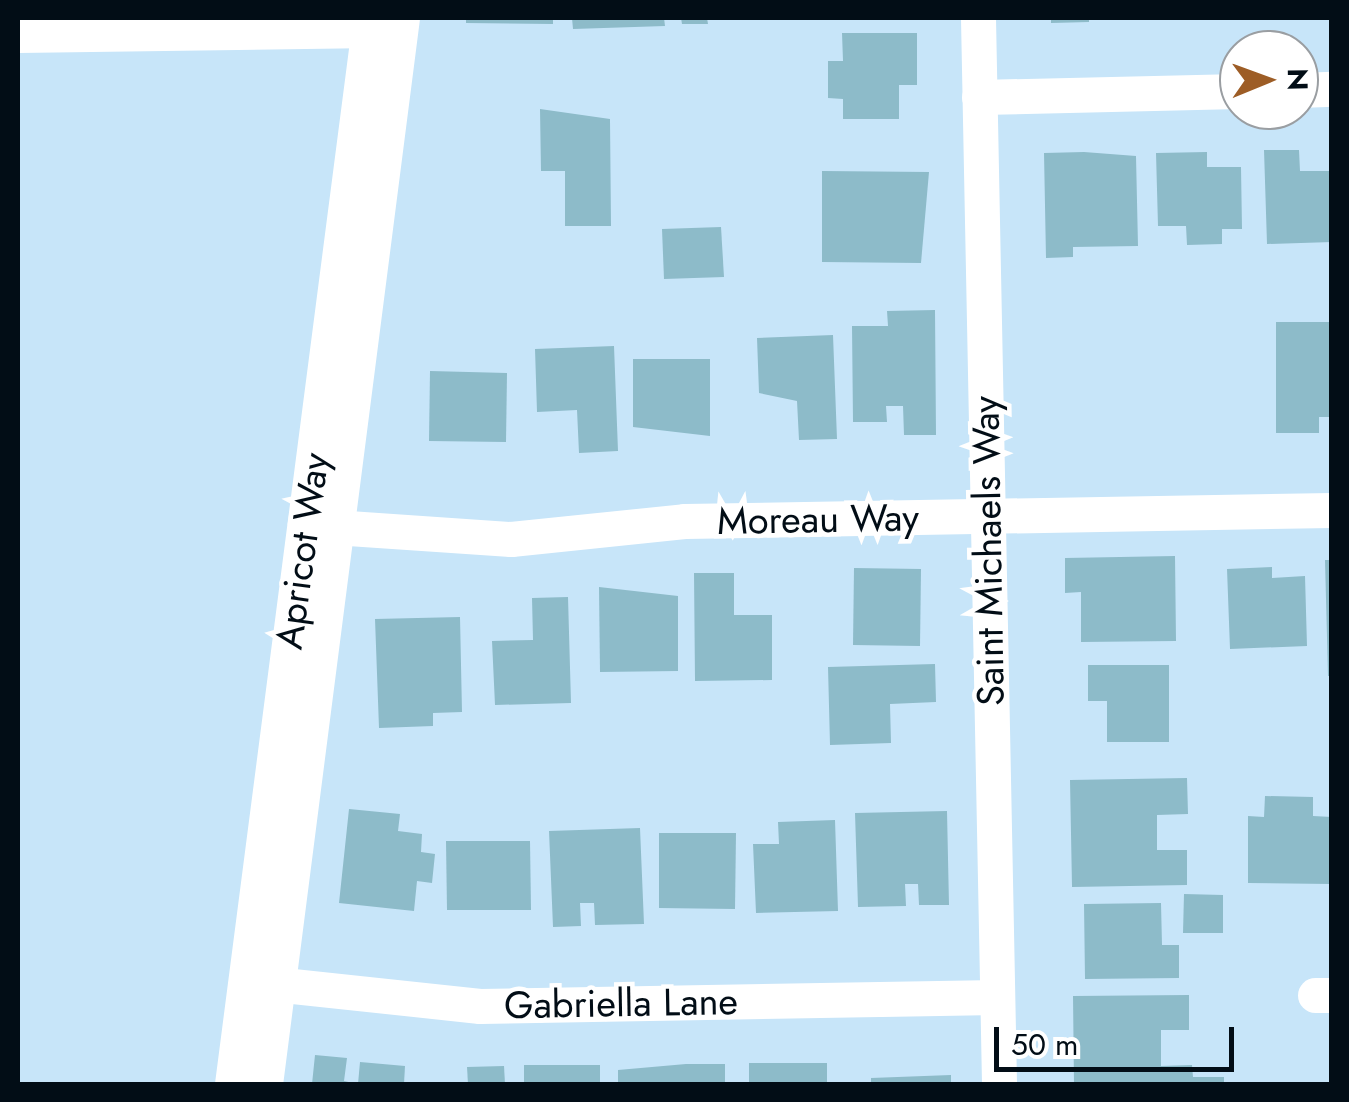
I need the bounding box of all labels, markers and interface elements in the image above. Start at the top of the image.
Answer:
north arrow [1219,30,1319,130]
text: N [1277,68,1318,91]
street label: Saint Michaels Way [962,396,1014,706]
street label: Apricot Way [266,450,338,652]
street label: Moreau Way [717,494,919,544]
street label: Gabriella Lane [504,978,738,1028]
scale bar [999,1007,1239,1069]
text: 50 m [1011,1023,1078,1066]

